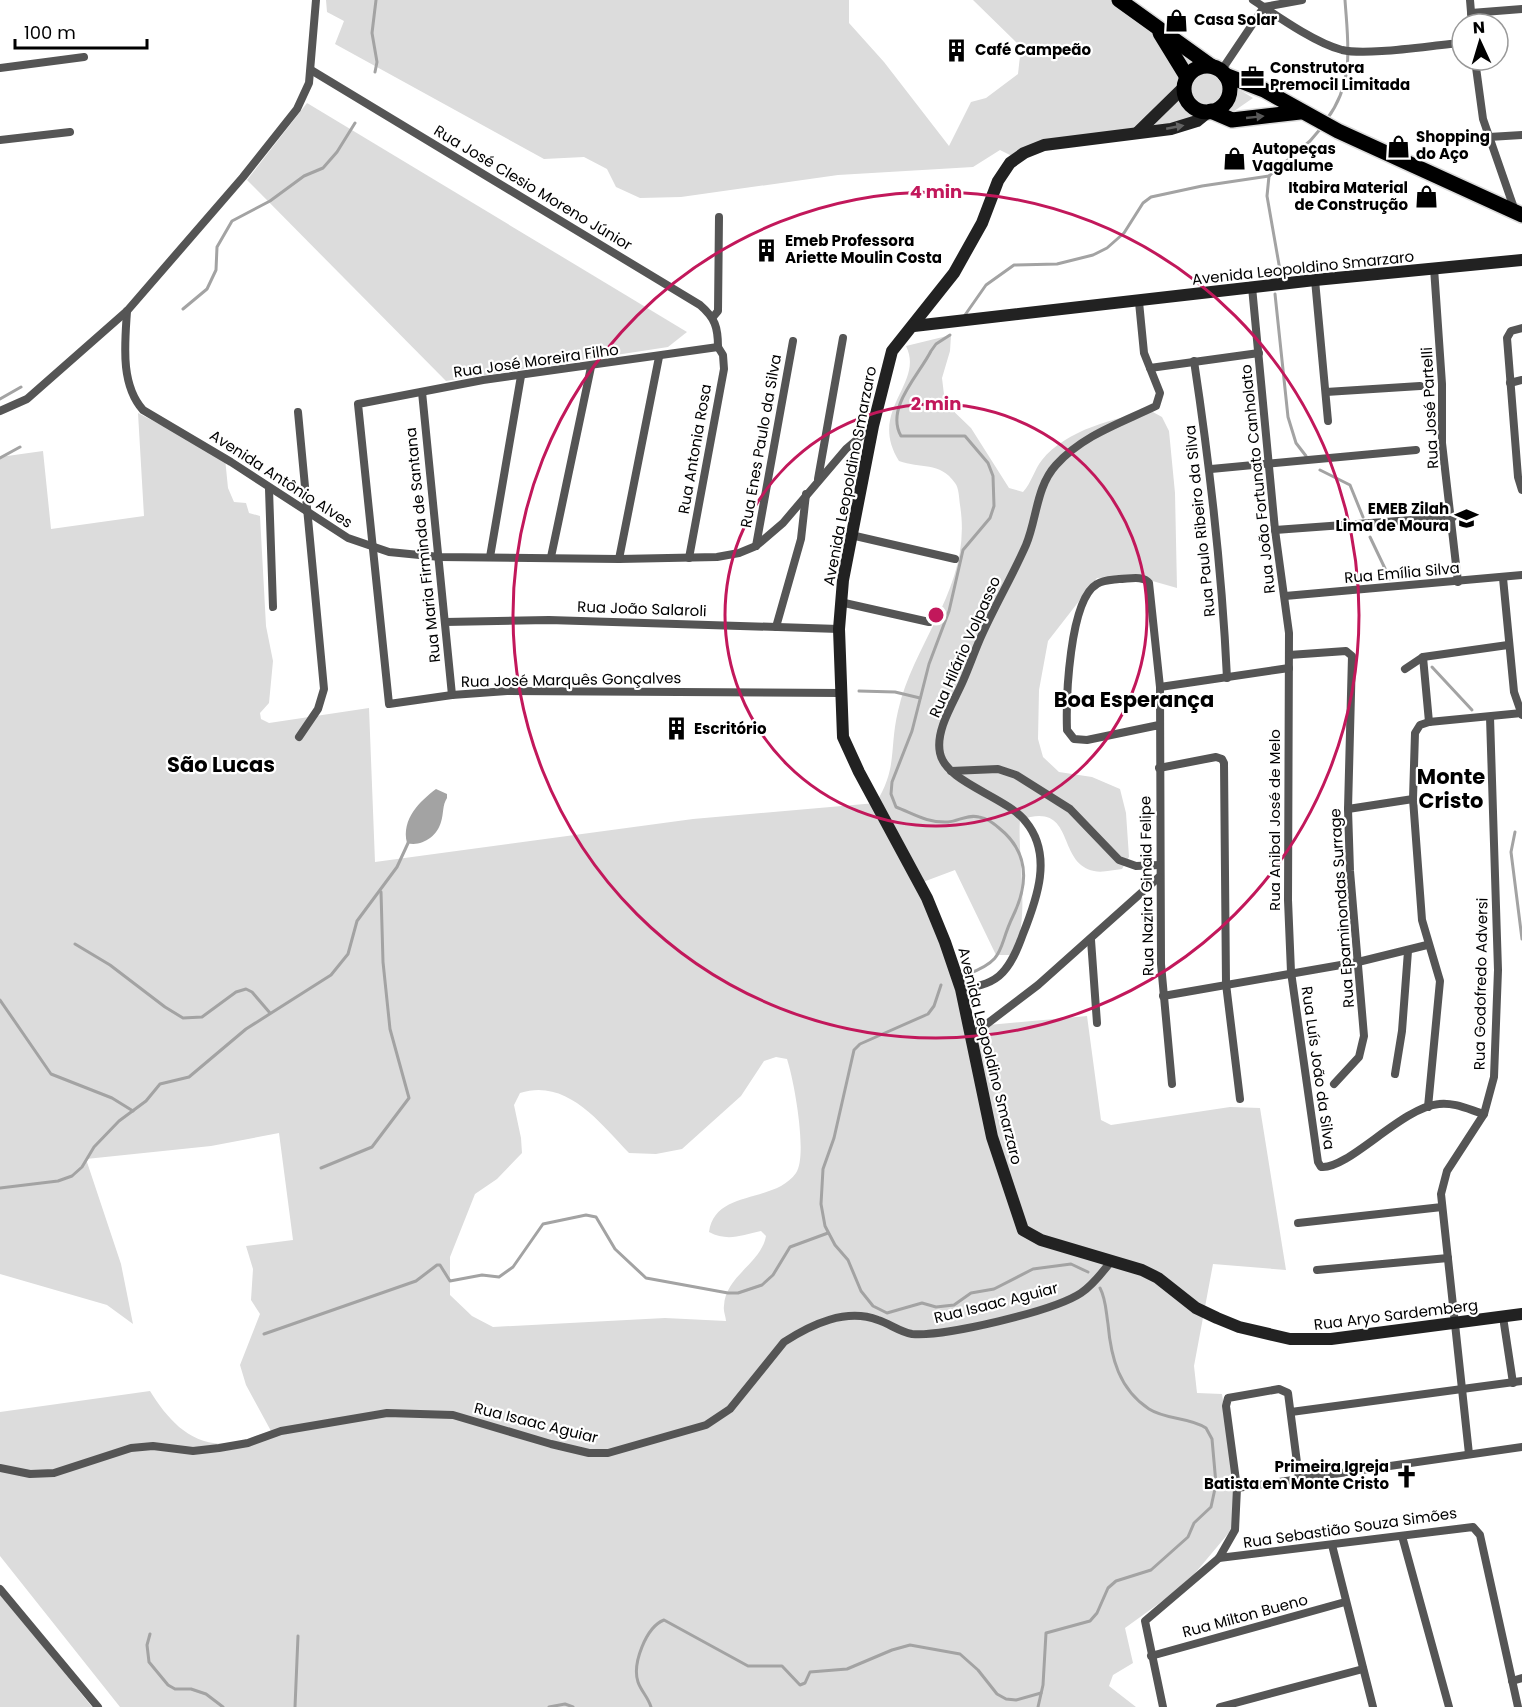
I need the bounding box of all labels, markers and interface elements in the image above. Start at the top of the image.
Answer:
shop icon: Casa Solar [1163,7,1189,33]
place label: Casa Solar [1194,9,1278,30]
scale bar [15,12,147,50]
north arrow [1450,12,1510,72]
text: N [1472,16,1486,39]
text: 100 m [24,20,76,45]
building icon: Café Campeão [944,37,970,63]
place label: Café Campeão [975,39,1092,60]
place label: Construtora Premocil Limitada [1270,57,1410,95]
office icon: Construtora Premocil Limitada [1239,64,1265,90]
one-way arrow [1245,112,1264,122]
street label: Rua José Clesio Moreno Júnior [430,120,637,255]
one-way arrow [1166,122,1185,131]
place label: Shopping do Aço [1416,126,1490,164]
shop icon: Shopping do Aço [1385,133,1411,159]
place label: Autopeças Vagalume [1252,138,1336,176]
shop icon: Autopeças Vagalume [1221,145,1247,171]
place label: Itabira Material de Construção [1288,177,1408,215]
text: 4 min [910,179,962,204]
shop icon: Itabira Material de Construção [1413,184,1439,210]
place label: Emeb Professora Ariette Moulin Costa [785,230,942,268]
building icon: Emeb Professora Ariette Moulin Costa [754,237,780,263]
street label: Avenida Leopoldino Smarzaro [1191,245,1415,290]
street label: Rua José Moreira Filho [452,339,620,382]
street label: Rua José Partelli [1416,347,1443,469]
street label: Rua Enes Paulo da Silva [735,352,786,529]
street label: Rua João Fortunato Canholato [1235,363,1280,595]
street label: Avenida Leopoldino Smarzaro [818,364,881,588]
street label: Rua Antonia Rosa [673,382,716,516]
text: 2 min [911,391,961,416]
street label: Avenida Antônio Alves [206,424,357,533]
street label: Rua Paulo Ribeiro da Silva [1179,424,1220,618]
street label: Rua Maria Firminda de Santana [400,426,445,664]
place label: EMEB Zilah Lima de Moura [1336,498,1449,536]
school or university icon: EMEB Zilah Lima de Moura [1454,505,1480,531]
street label: Rua Emília Silva [1343,557,1461,588]
street label: Rua Hilário Volpasso [924,573,1005,721]
street label: Rua João Salaroli [577,596,707,621]
centre of rings [926,605,946,625]
street label: Rua José Marquês Gonçalves [461,667,682,692]
district label: Boa Esperança [1054,685,1214,714]
building icon: Escritório [663,716,689,742]
place label: Escritório [694,718,767,739]
street label: Rua Anibal José de Melo [1264,729,1285,911]
district label: São Lucas [167,750,275,779]
district label: Monte Cristo [1417,762,1485,815]
street label: Rua Nazira Ginaid Felipe [1134,796,1159,976]
street label: Rua Epaminondas Surrage [1324,808,1359,1009]
street label: Rua Godofredo Adversi [1468,898,1493,1070]
street label: Avenida Leopoldino Smarzaro [953,945,1028,1167]
street label: Rua Luís João da Silva [1297,985,1340,1151]
street label: Rua Isaac Aguiar [932,1277,1060,1328]
street label: Rua Aryo Sardemberg [1313,1294,1479,1335]
street label: Rua Isaac Aguiar [472,1397,601,1448]
place label: Primeira Igreja Batista em Monte Cristo [1204,1456,1389,1494]
church icon: Primeira Igreja Batista em Monte Cristo [1394,1463,1420,1489]
street label: Rua Sebastião Souza Simões [1242,1502,1458,1553]
street label: Rua Milton Bueno [1180,1589,1310,1642]

